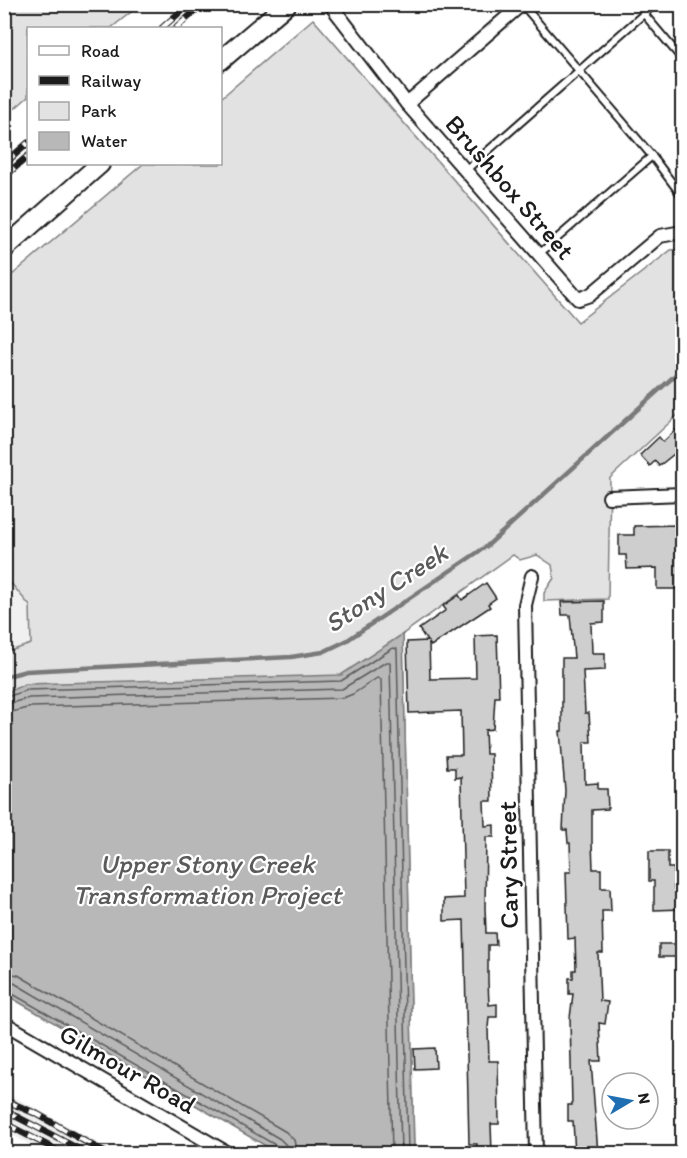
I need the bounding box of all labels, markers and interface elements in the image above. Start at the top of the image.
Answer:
legend [27,27,222,165]
text: Road [81,40,120,62]
text: Railway [81,70,142,92]
text: Park [81,100,116,122]
street label: Brushbox Street [439,108,582,266]
text: Water [81,130,127,152]
water label: Stony Creek [318,534,455,640]
street label: Cary Street [491,801,525,929]
water label: Upper Stony Creek Transformation Project [73,847,344,911]
street label: Gilmour Road [54,1017,203,1121]
north arrow [600,1071,660,1131]
text: N [634,1092,655,1105]

